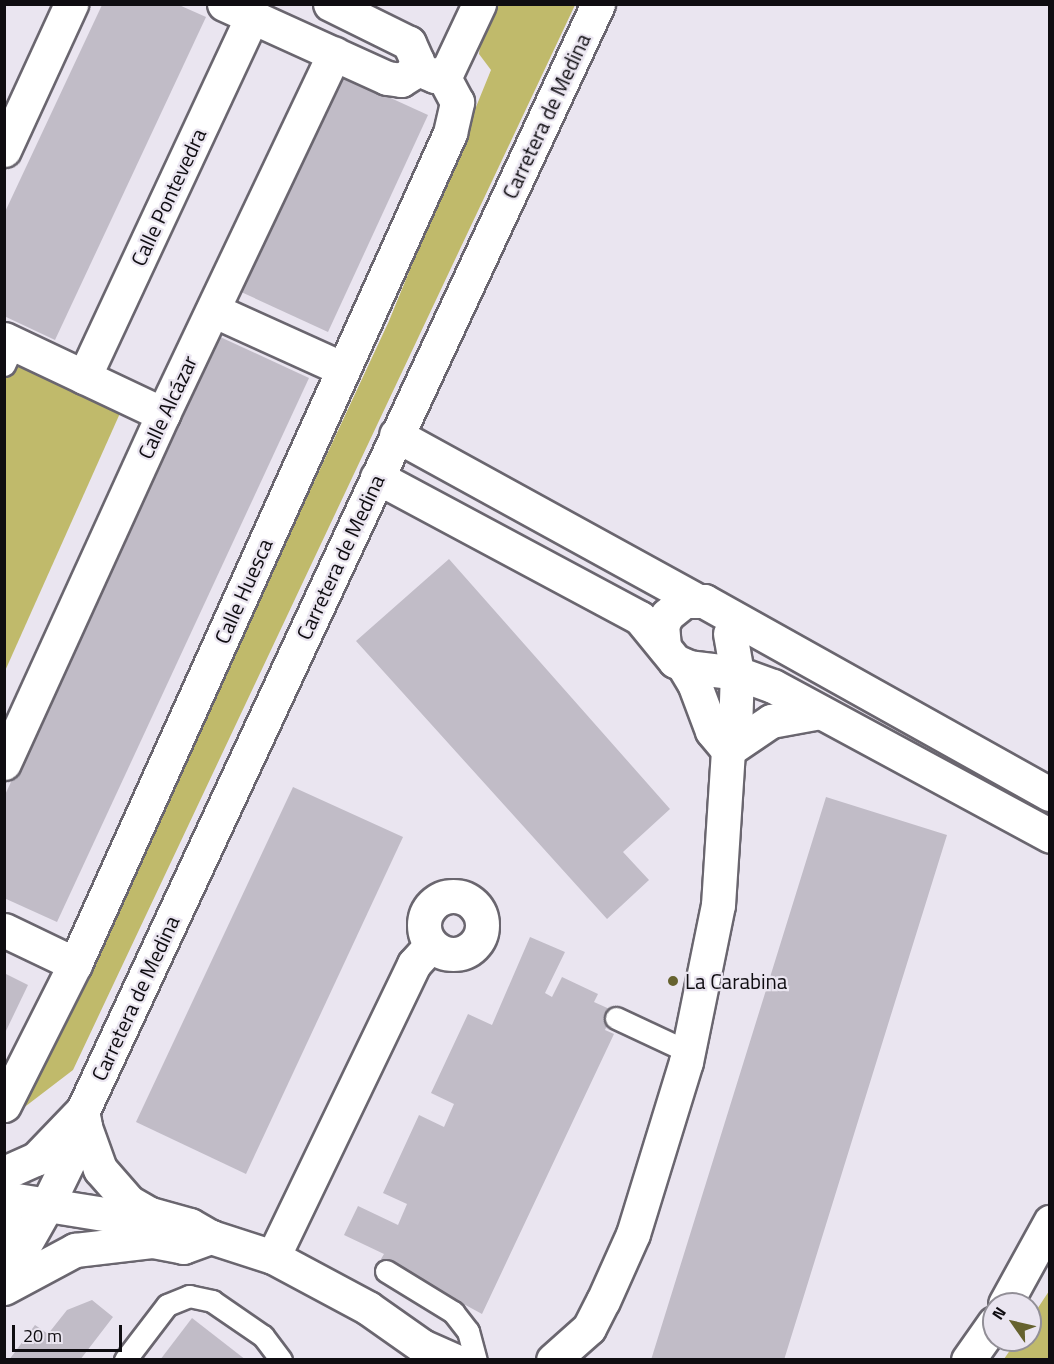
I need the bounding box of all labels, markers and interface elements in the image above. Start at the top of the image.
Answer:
street label: Carretera de Medina [497,29,595,203]
street label: Calle Pontevedra [125,124,211,270]
street label: Calle Alcázar [132,351,202,463]
street label: Carretera de Medina [291,470,389,644]
street label: Calle Huesca [209,535,277,647]
street label: Carretera de Medina [86,911,184,1085]
place label: La Carabina [685,968,787,994]
marker: La Carabina [666,974,680,988]
north arrow [982,1292,1042,1352]
text: N [986,1302,1012,1324]
scale bar [15,1313,124,1351]
text: 20 m [23,1322,62,1349]

